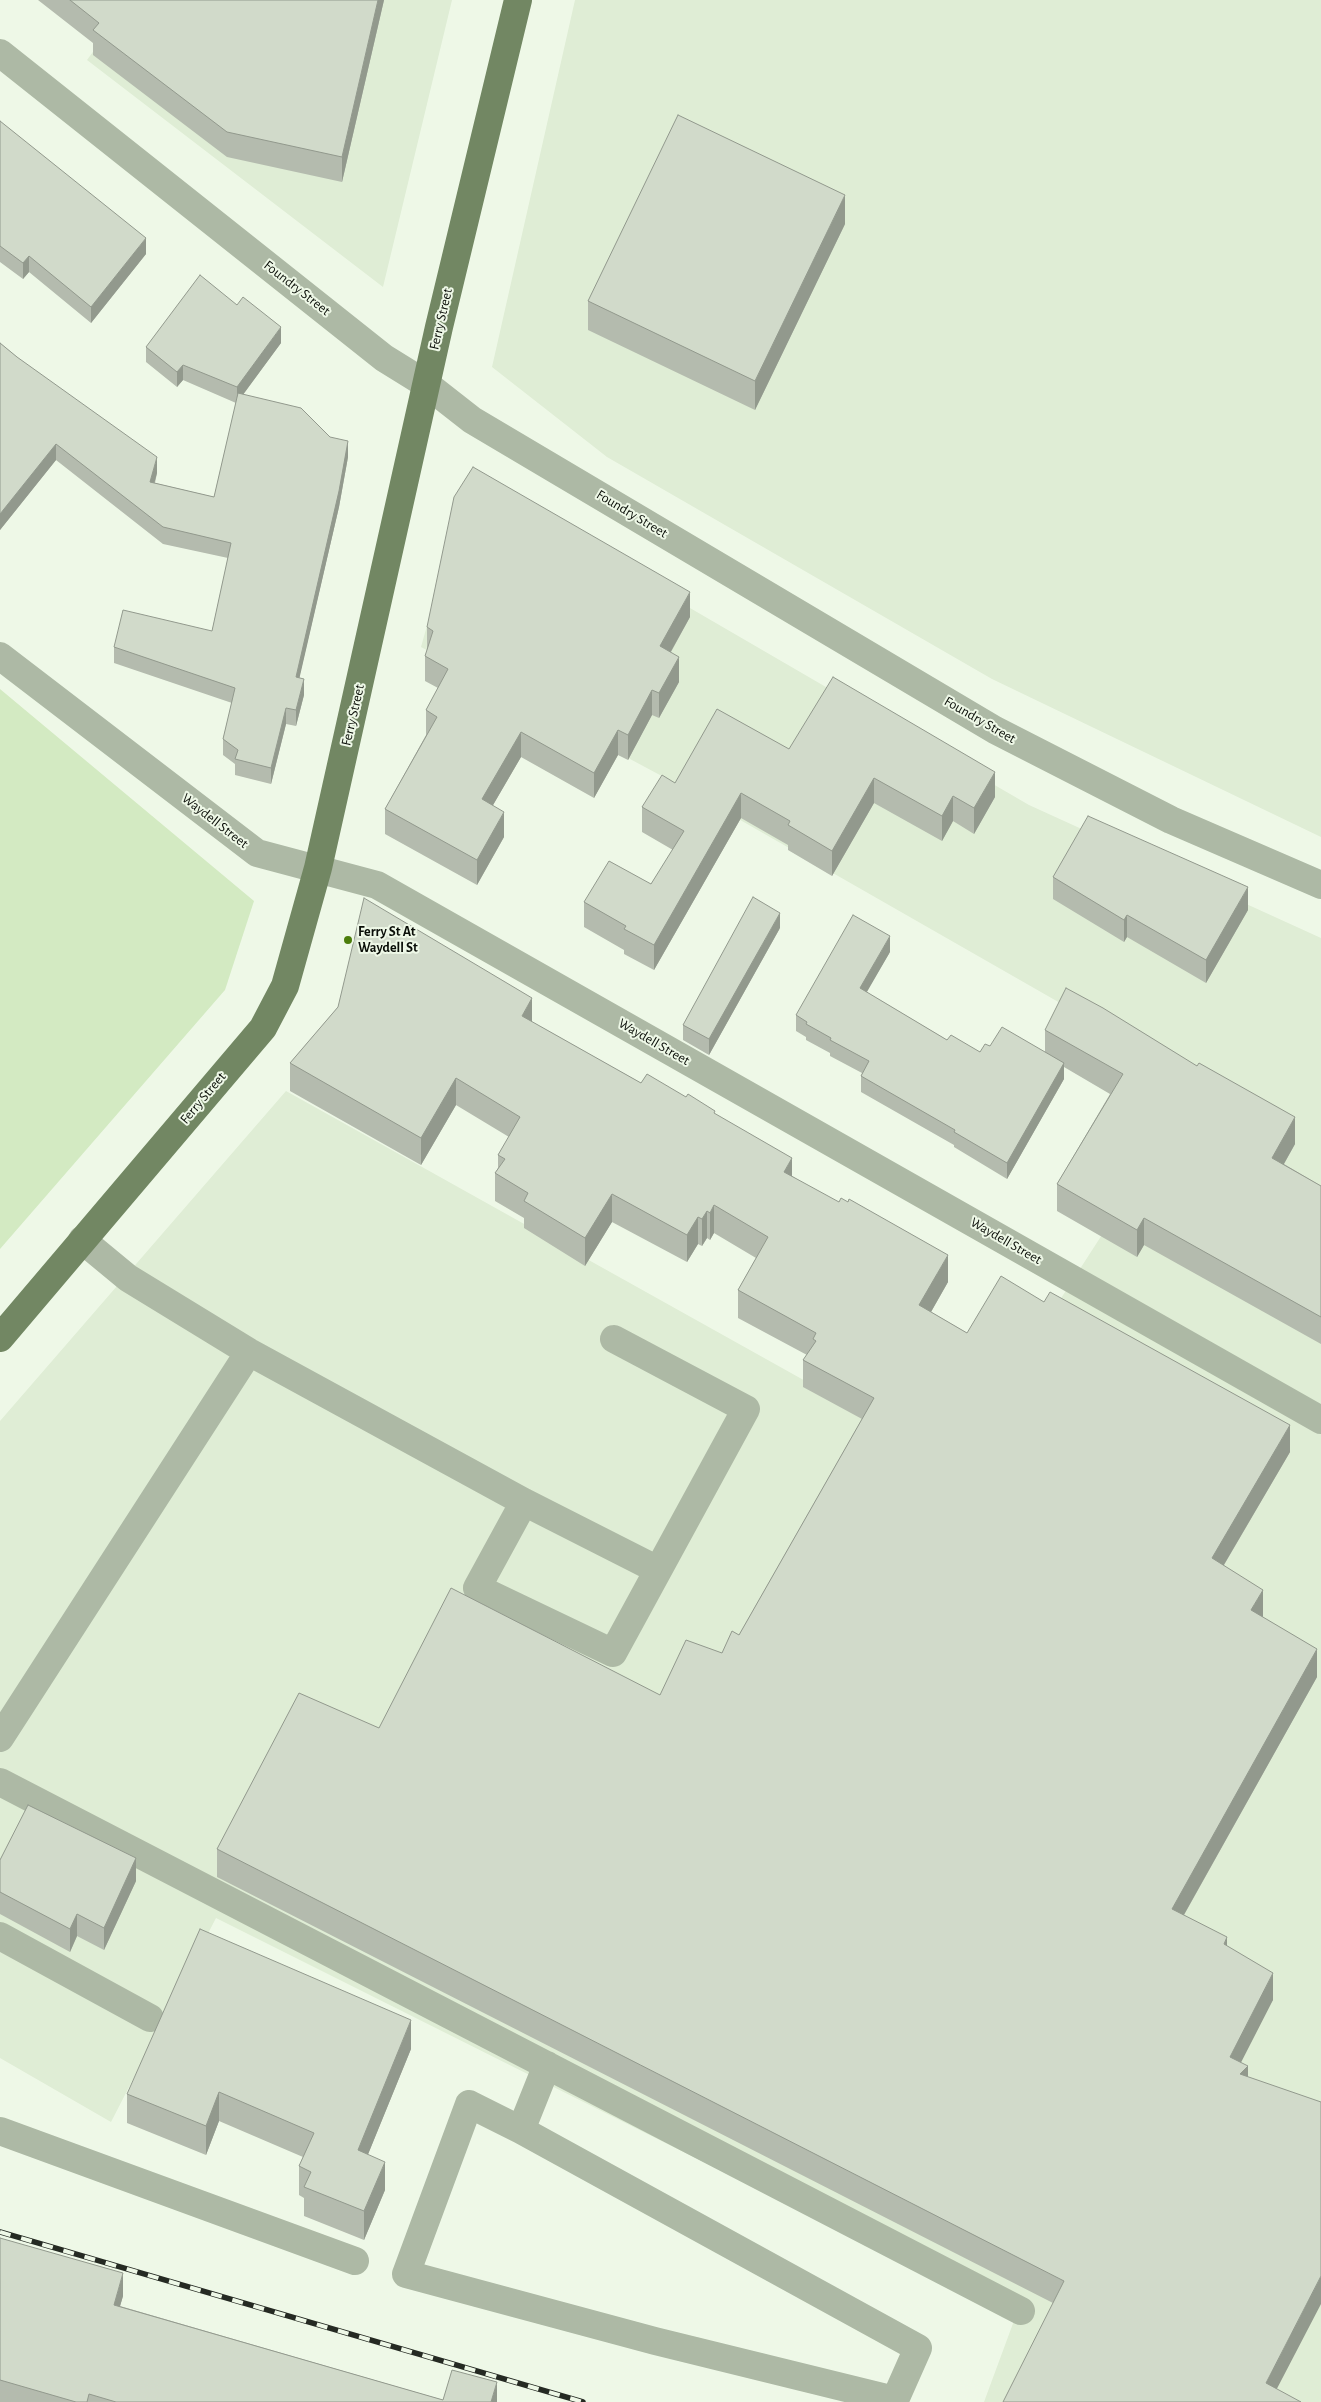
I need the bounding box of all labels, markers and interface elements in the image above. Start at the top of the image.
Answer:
street label: Foundry Street [260,257,334,319]
street label: Ferry Street [426,287,456,351]
street label: Foundry Street [593,486,671,542]
street label: Ferry Street [338,683,368,747]
street label: Foundry Street [941,693,1019,747]
street label: Waydell Street [178,790,252,852]
place label: Ferry St At Waydell St [358,924,418,956]
marker: Ferry St At Waydell St [342,934,354,946]
street label: Waydell Street [615,1015,693,1069]
street label: Ferry Street [176,1069,230,1127]
street label: Waydell Street [967,1214,1045,1268]

